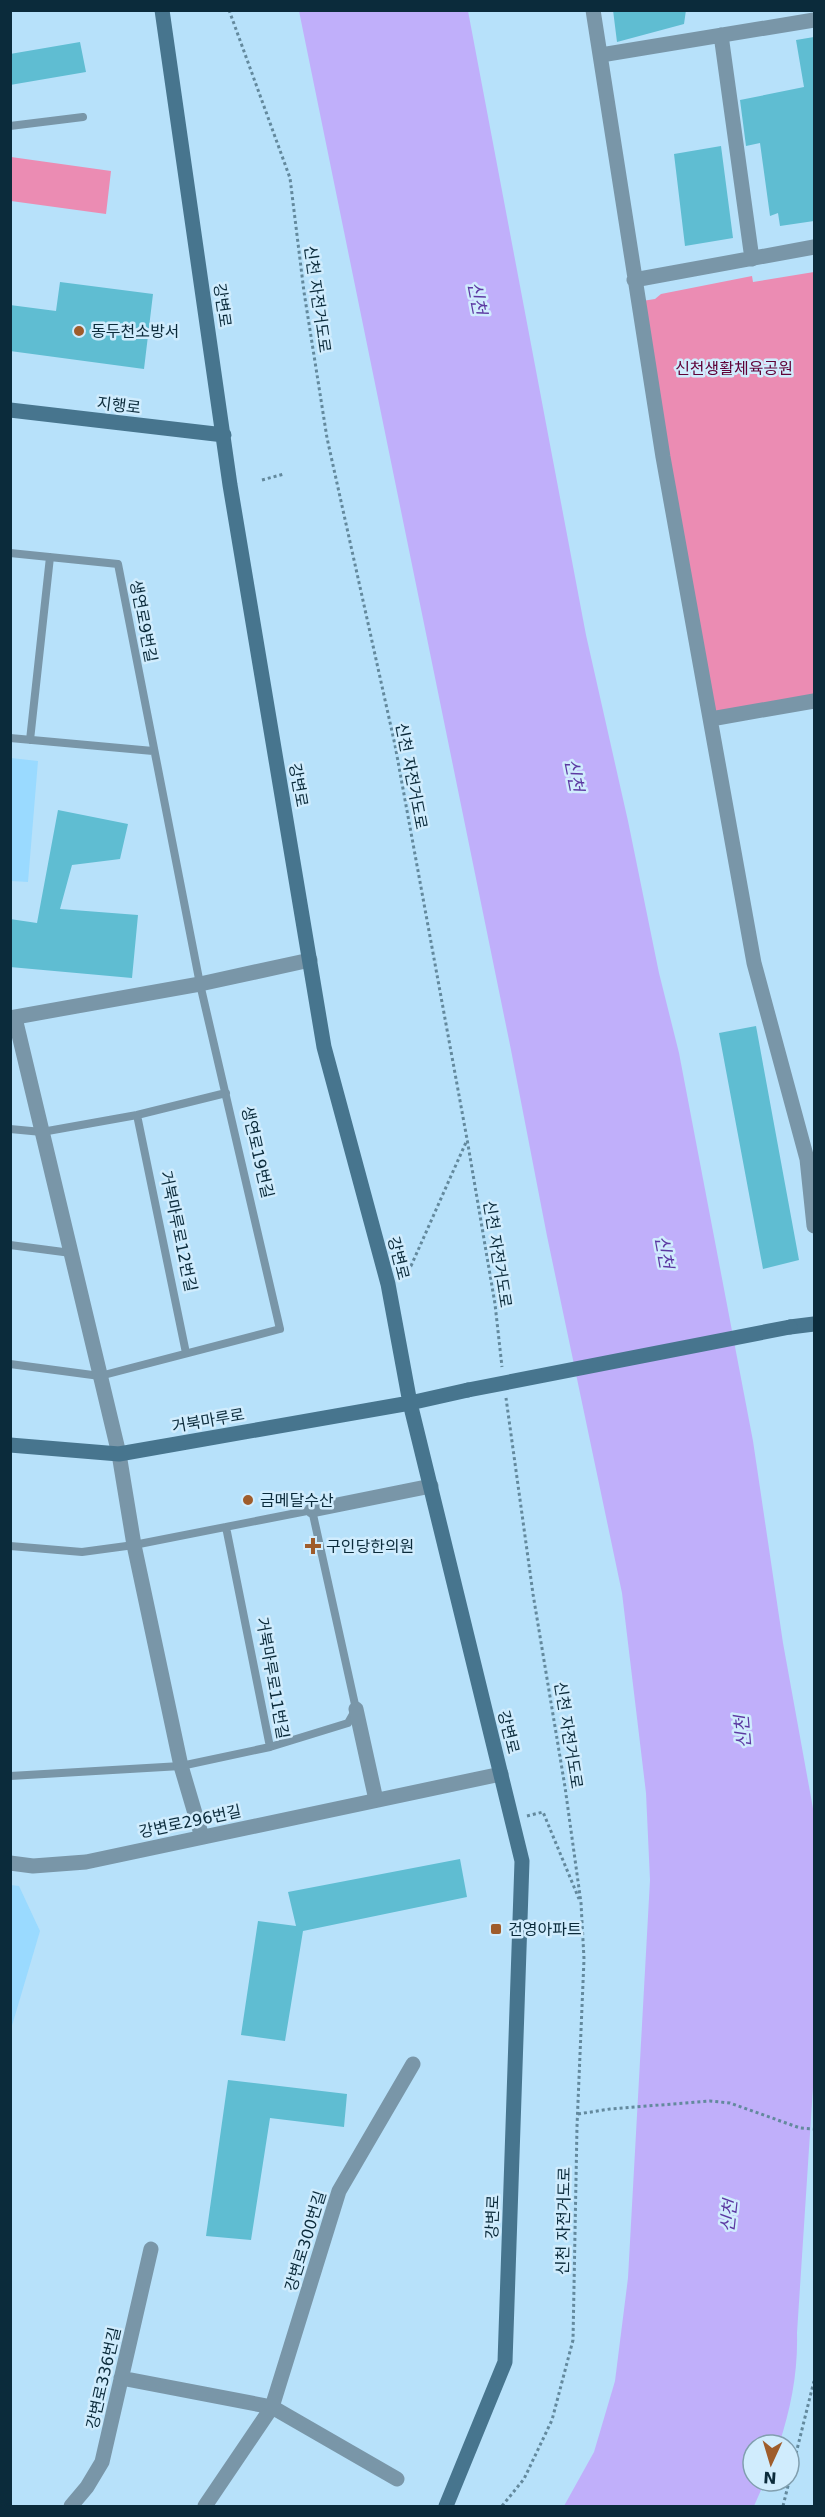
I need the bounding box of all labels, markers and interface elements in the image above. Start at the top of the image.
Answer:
street label: 신천 자전거도로 [301,244,334,354]
water label: 신천 [464,280,491,319]
street label: 강변로 [210,282,235,329]
place label: 동두천소방서 [91,322,179,341]
marker: 동두천소방서 [72,324,86,338]
park label: 신천생활체육공원 [675,359,793,378]
street label: 지행로 [96,393,142,418]
street label: 생연로9번길 [126,578,161,664]
street label: 신천 자전거도로 [392,721,431,831]
water label: 신천 [561,757,588,796]
street label: 강변로 [285,762,312,809]
street label: 생연로19번길 [238,1104,277,1200]
street label: 거북마루로12번길 [156,1169,201,1293]
street label: 신천 자전거도로 [480,1199,515,1309]
street label: 강변로 [384,1234,413,1282]
water label: 신천 [651,1234,678,1272]
street label: 거북마루로 [170,1405,246,1436]
place label: 금메달수산 [260,1491,334,1510]
marker: 금메달수산 [241,1493,255,1507]
marker: 구인당한의원 [304,1537,322,1555]
place label: 구인당한의원 [326,1537,414,1556]
street label: 거북마루로11번길 [252,1616,293,1741]
street label: 신천 자전거도로 [551,1680,586,1790]
street label: 강변로 [494,1708,523,1756]
water label: 신천 [730,1712,754,1749]
street label: 강변로296번길 [137,1801,243,1842]
place label: 건영아파트 [508,1920,582,1939]
marker: 건영아파트 [489,1922,503,1936]
street label: 신천 자전거도로 [553,2167,574,2275]
street label: 강변로300번길 [281,2189,330,2294]
street label: 강변로 [482,2194,503,2239]
water label: 신천 [716,2196,741,2234]
street label: 강변로336번길 [83,2325,124,2431]
north arrow [741,2433,801,2493]
text: N [763,2468,777,2487]

